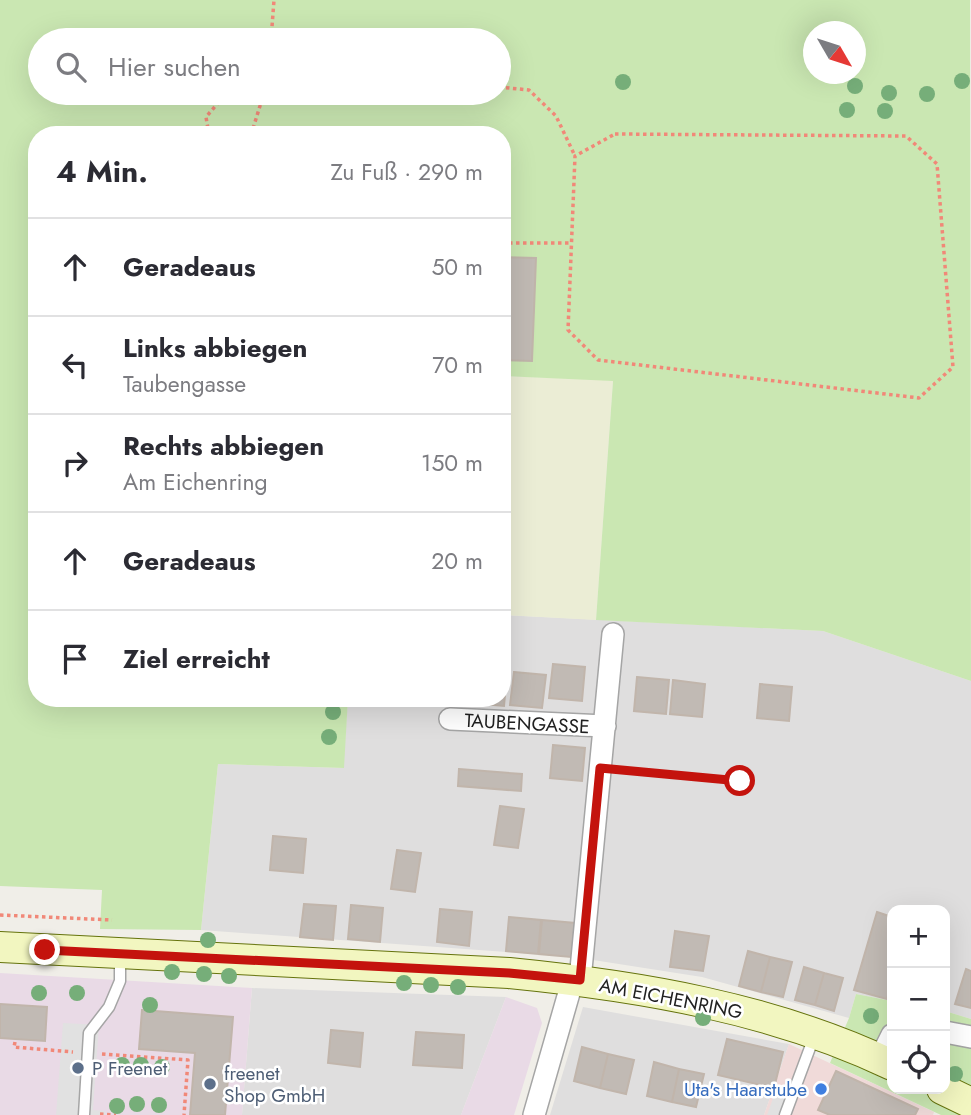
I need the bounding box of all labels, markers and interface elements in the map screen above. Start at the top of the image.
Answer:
north arrow [803,21,866,84]
search box [28,28,511,105]
icon: search [52,48,90,86]
text: Hier suchen [108,48,241,86]
text: 4 Min. [56,150,148,193]
text: Zu Fuß · 290 m [330,155,483,189]
icon: ahead [56,248,94,286]
text: Geradeaus [123,248,256,286]
text: 50 m [431,250,483,284]
text: Links abbiegen [123,329,307,367]
icon: left [56,346,94,384]
text: 70 m [432,348,483,382]
text: Taubengasse [123,367,246,401]
text: Rechts abbiegen [123,427,324,465]
icon: right [56,444,94,482]
text: 150 m [421,446,483,480]
text: Am Eichenring [123,465,268,499]
icon: ahead [56,542,94,580]
text: Geradeaus [123,542,256,580]
text: 20 m [431,544,483,578]
icon: arrive [56,640,94,678]
text: Ziel erreicht [123,640,270,678]
street label: TAUBENGASSE [464,707,590,740]
route start [724,765,755,796]
map controls [887,905,950,1094]
button: + [887,905,950,968]
route end [29,934,60,965]
button: − [887,968,950,1031]
street label: AM EICHENRING [597,971,745,1026]
button: locate [887,1031,950,1094]
place label: P Freenet [92,1055,168,1082]
marker: P Freenet [70,1060,86,1076]
place label: freenet Shop GmbH [224,1060,325,1109]
marker: freenet Shop GmbH [202,1076,218,1092]
place label: Uta's Haarstube [684,1076,807,1103]
marker: Uta's Haarstube [813,1081,829,1097]

